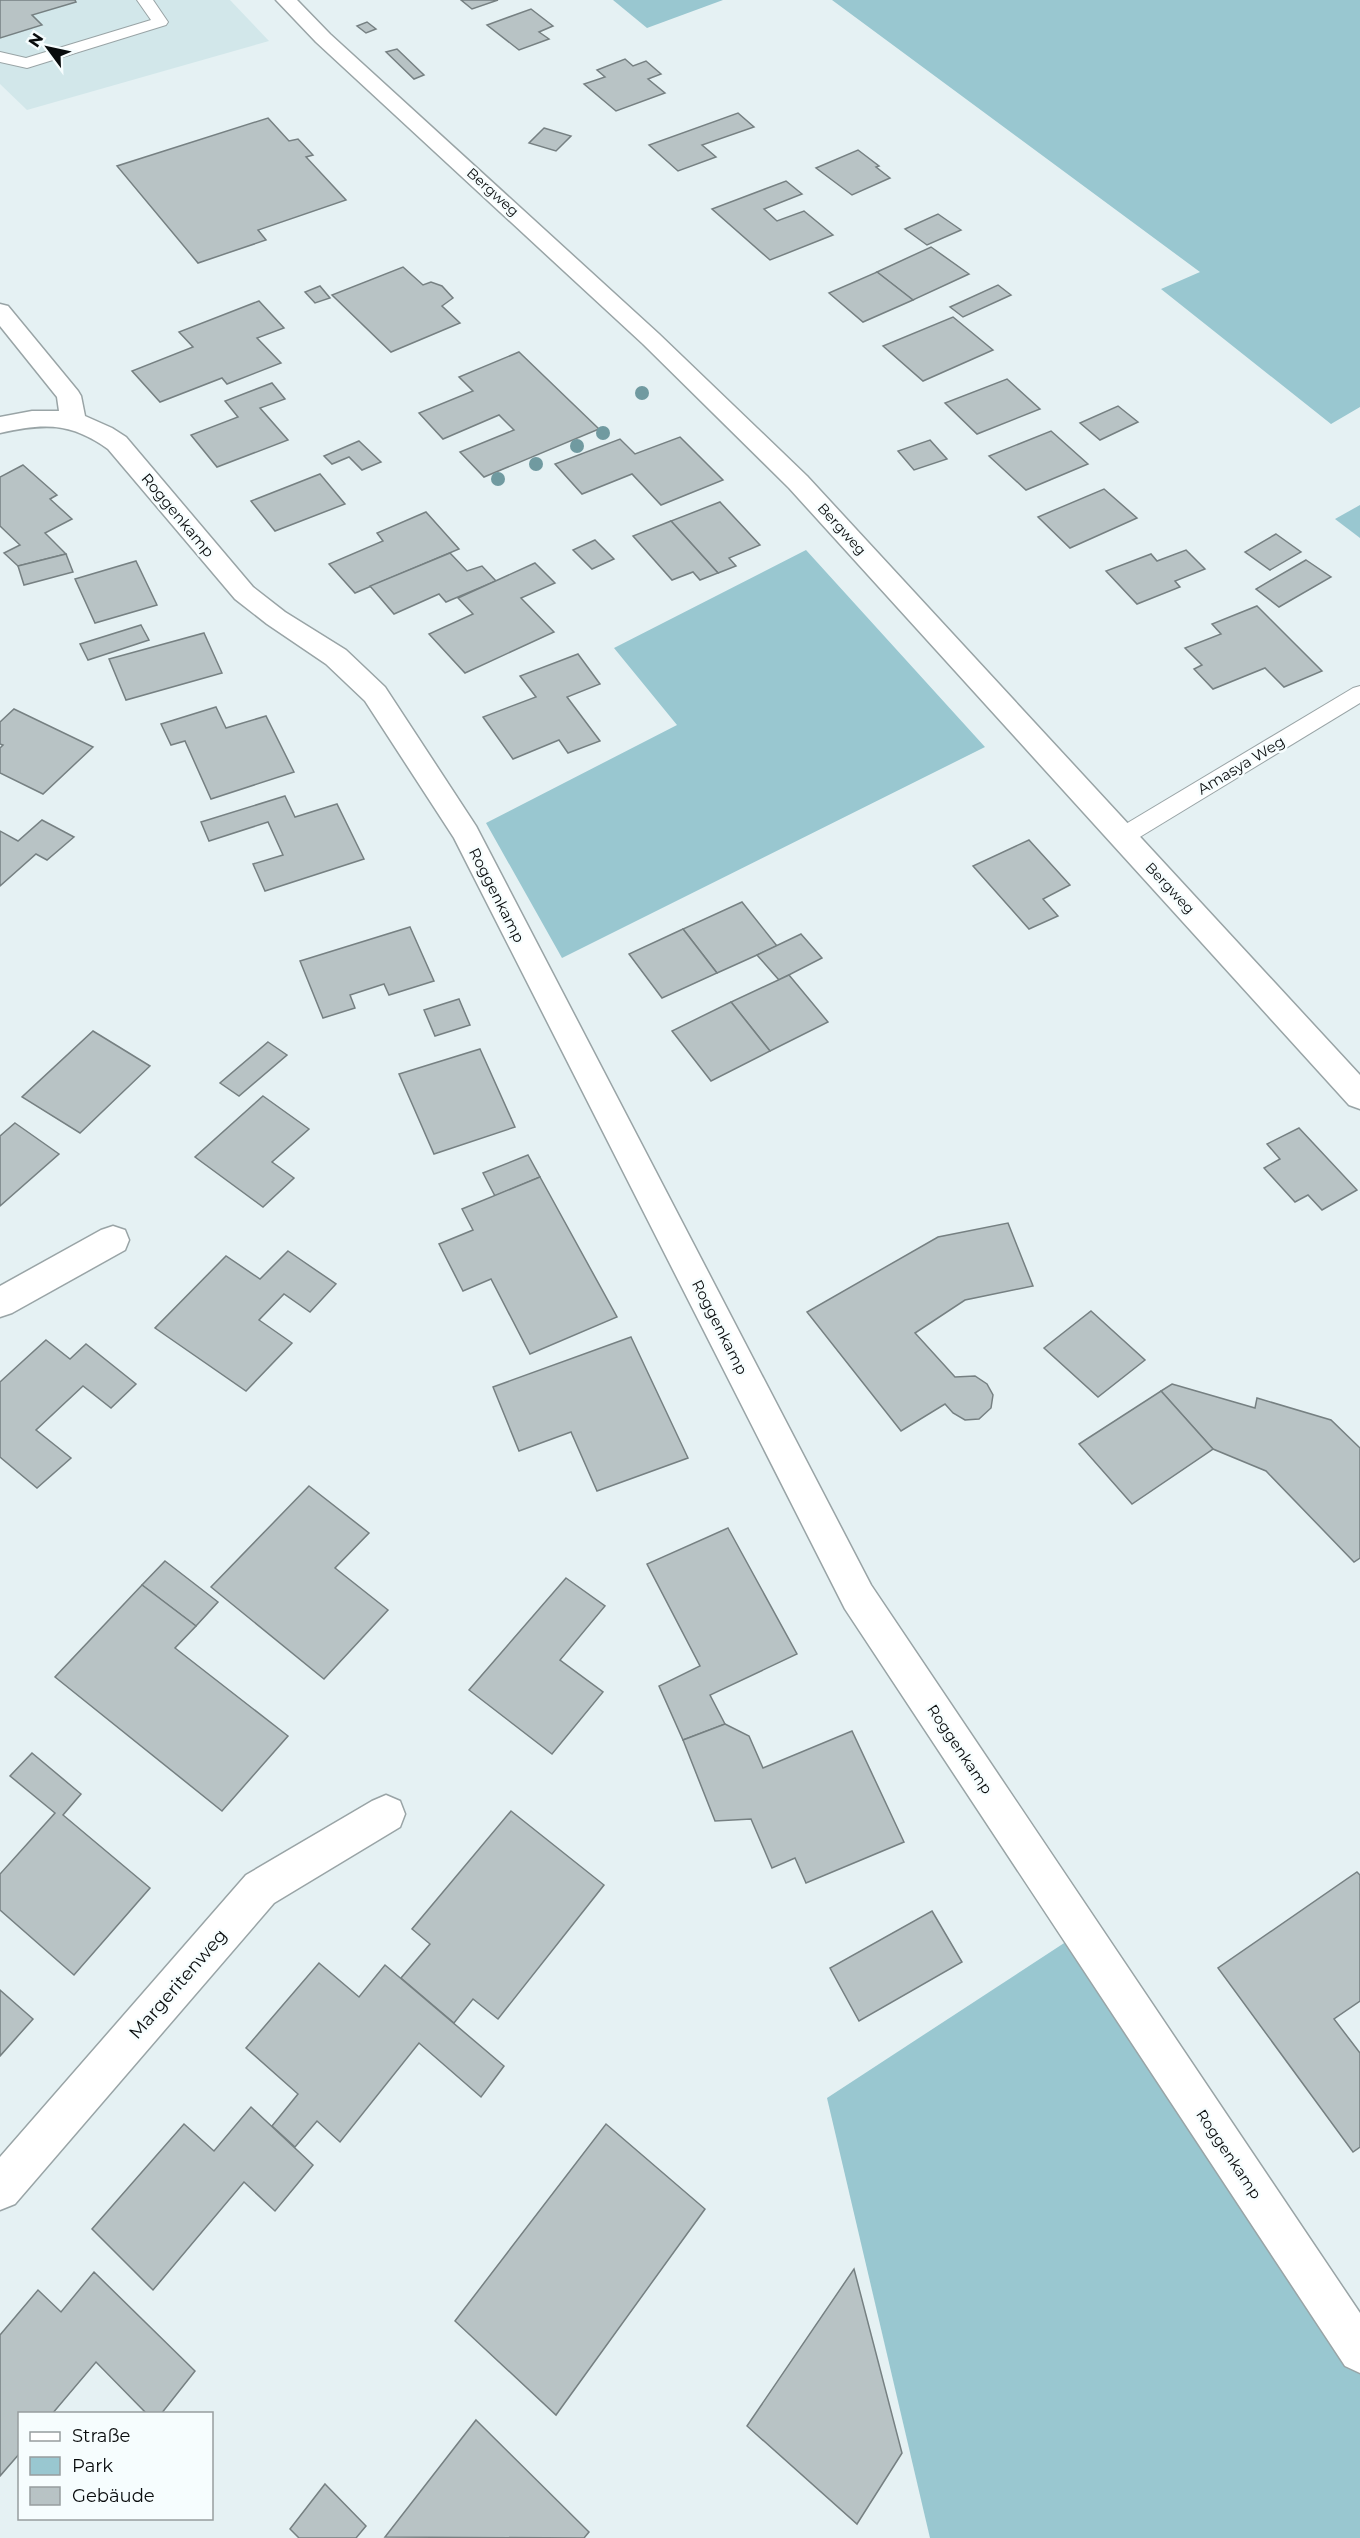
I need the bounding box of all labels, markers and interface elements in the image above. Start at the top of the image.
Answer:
north arrow [18,18,78,78]
text: N [24,30,47,51]
street label: Bergweg [463,164,523,220]
street label: Roggenkamp [137,469,219,561]
street label: Bergweg [814,499,870,559]
street label: Amasya Weg [1194,731,1288,799]
street label: Roggenkamp [465,844,529,946]
street label: Bergweg [1142,858,1198,918]
street label: Roggenkamp [688,1276,752,1378]
street label: Roggenkamp [923,1701,997,1797]
street label: Margeritenweg [124,1925,232,2043]
street label: Roggenkamp [1192,2106,1266,2202]
legend [18,2412,213,2520]
text: Straße [72,2425,131,2447]
text: Park [72,2455,113,2477]
text: Gebäude [72,2485,155,2507]

